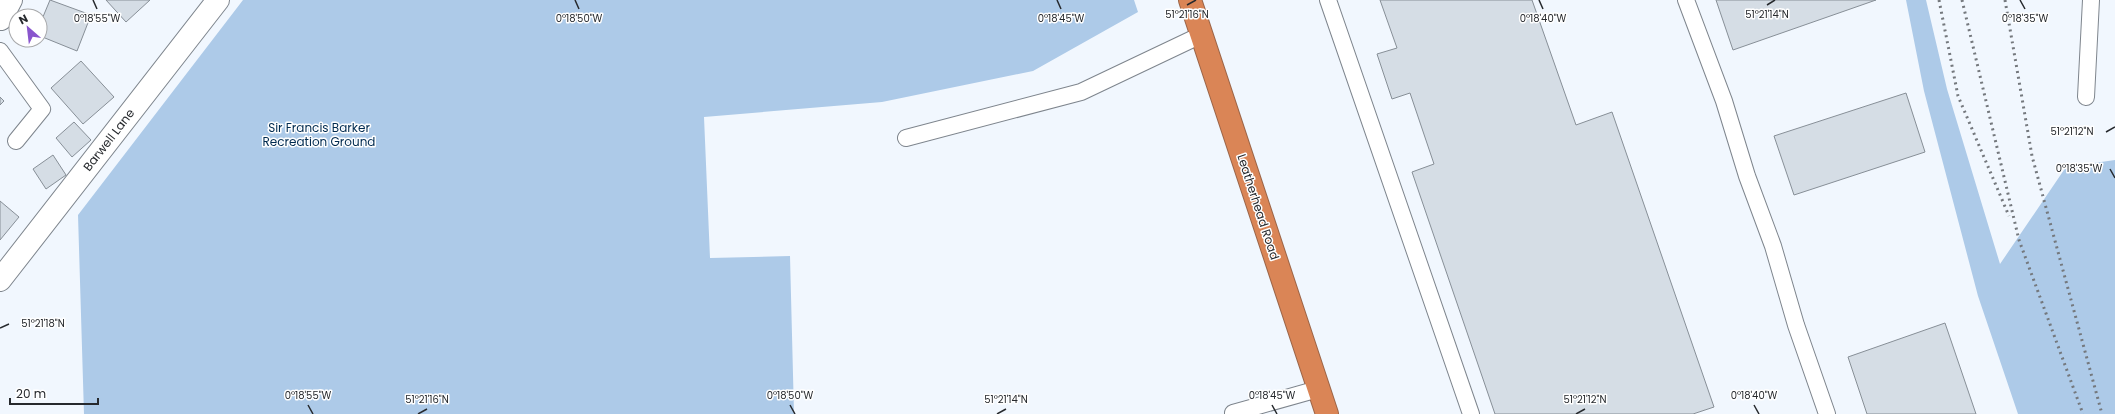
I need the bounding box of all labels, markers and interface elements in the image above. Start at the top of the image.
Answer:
text: 51°21'16"N [1165,7,1209,22]
text: 51°21'14"N [1745,7,1789,22]
north arrow [8,8,48,48]
text: N [16,10,31,28]
text: 0°18'55"W [74,11,121,26]
text: 0°18'50"W [556,11,603,26]
text: 0°18'45"W [1038,11,1085,26]
text: 0°18'40"W [1520,11,1567,26]
text: 0°18'35"W [2002,11,2048,26]
street label: Barwell Lane [79,105,138,174]
park label: Sir Francis Barker Recreation Ground [263,119,375,150]
text: 51°21'12"N [2050,124,2094,139]
street label: Leatherhead Road [1233,152,1284,262]
text: 0°18'35"W [2056,161,2102,176]
text: 51°21'18"N [21,316,65,331]
scale bar [10,380,98,406]
text: 20 m [16,385,46,402]
text: 0°18'55"W [285,388,332,403]
text: 0°18'50"W [767,388,814,403]
text: 0°18'45"W [1249,388,1296,403]
text: 0°18'40"W [1731,388,1778,403]
text: 51°21'16"N [405,392,449,407]
text: 51°21'14"N [984,392,1028,407]
text: 51°21'12"N [1563,392,1607,407]

